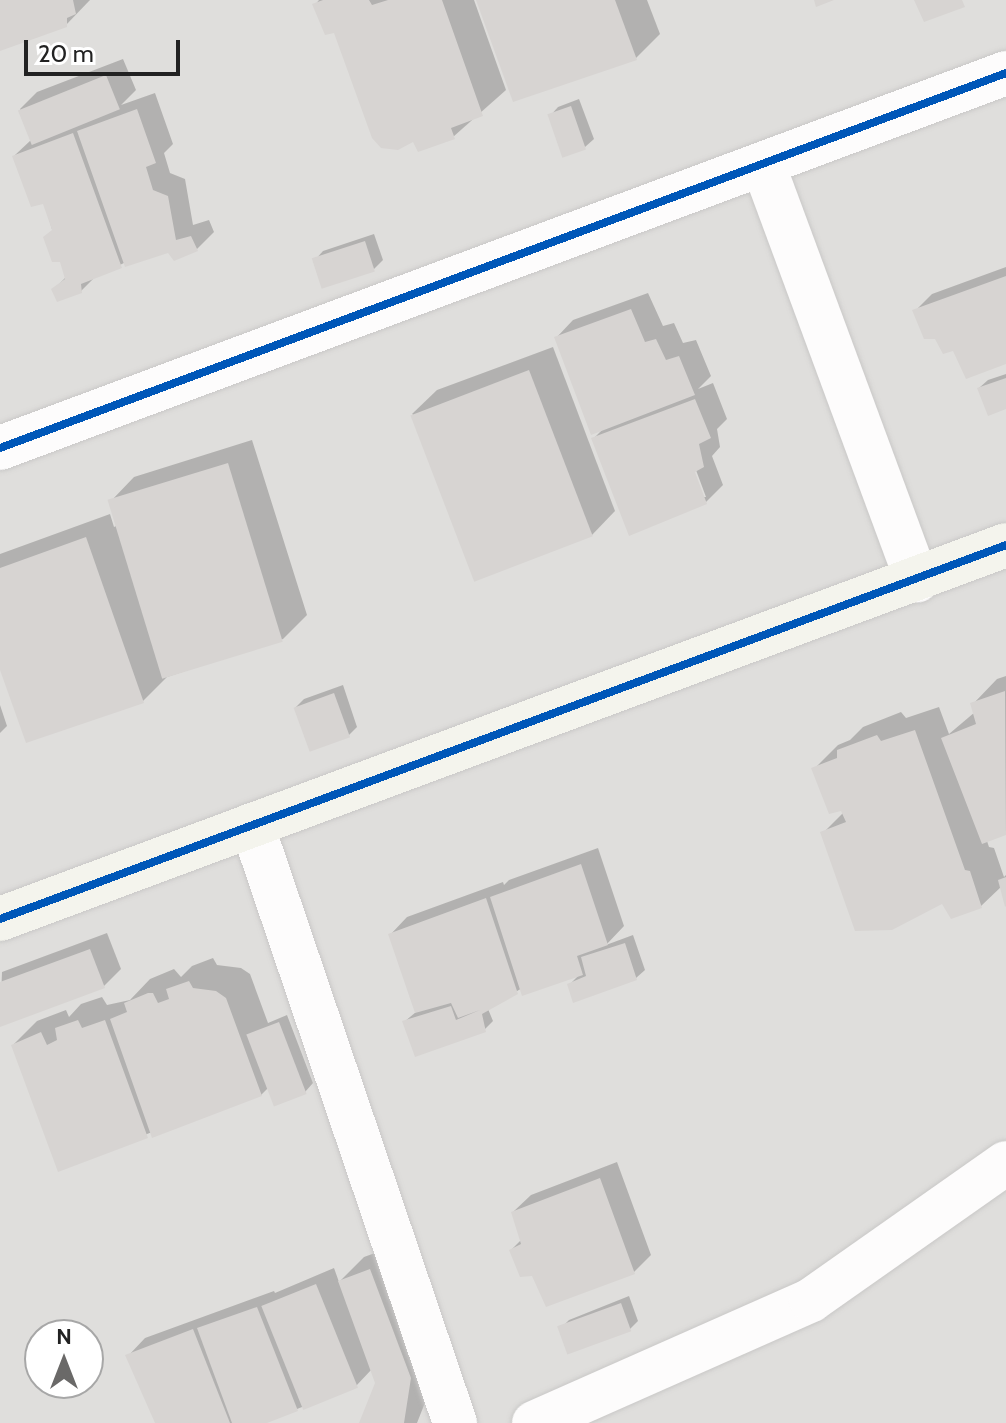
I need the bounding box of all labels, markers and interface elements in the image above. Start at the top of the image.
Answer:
scale bar [28,24,184,74]
text: 20 m [38,39,94,68]
north arrow [24,1319,104,1399]
text: N [56,1323,72,1350]

